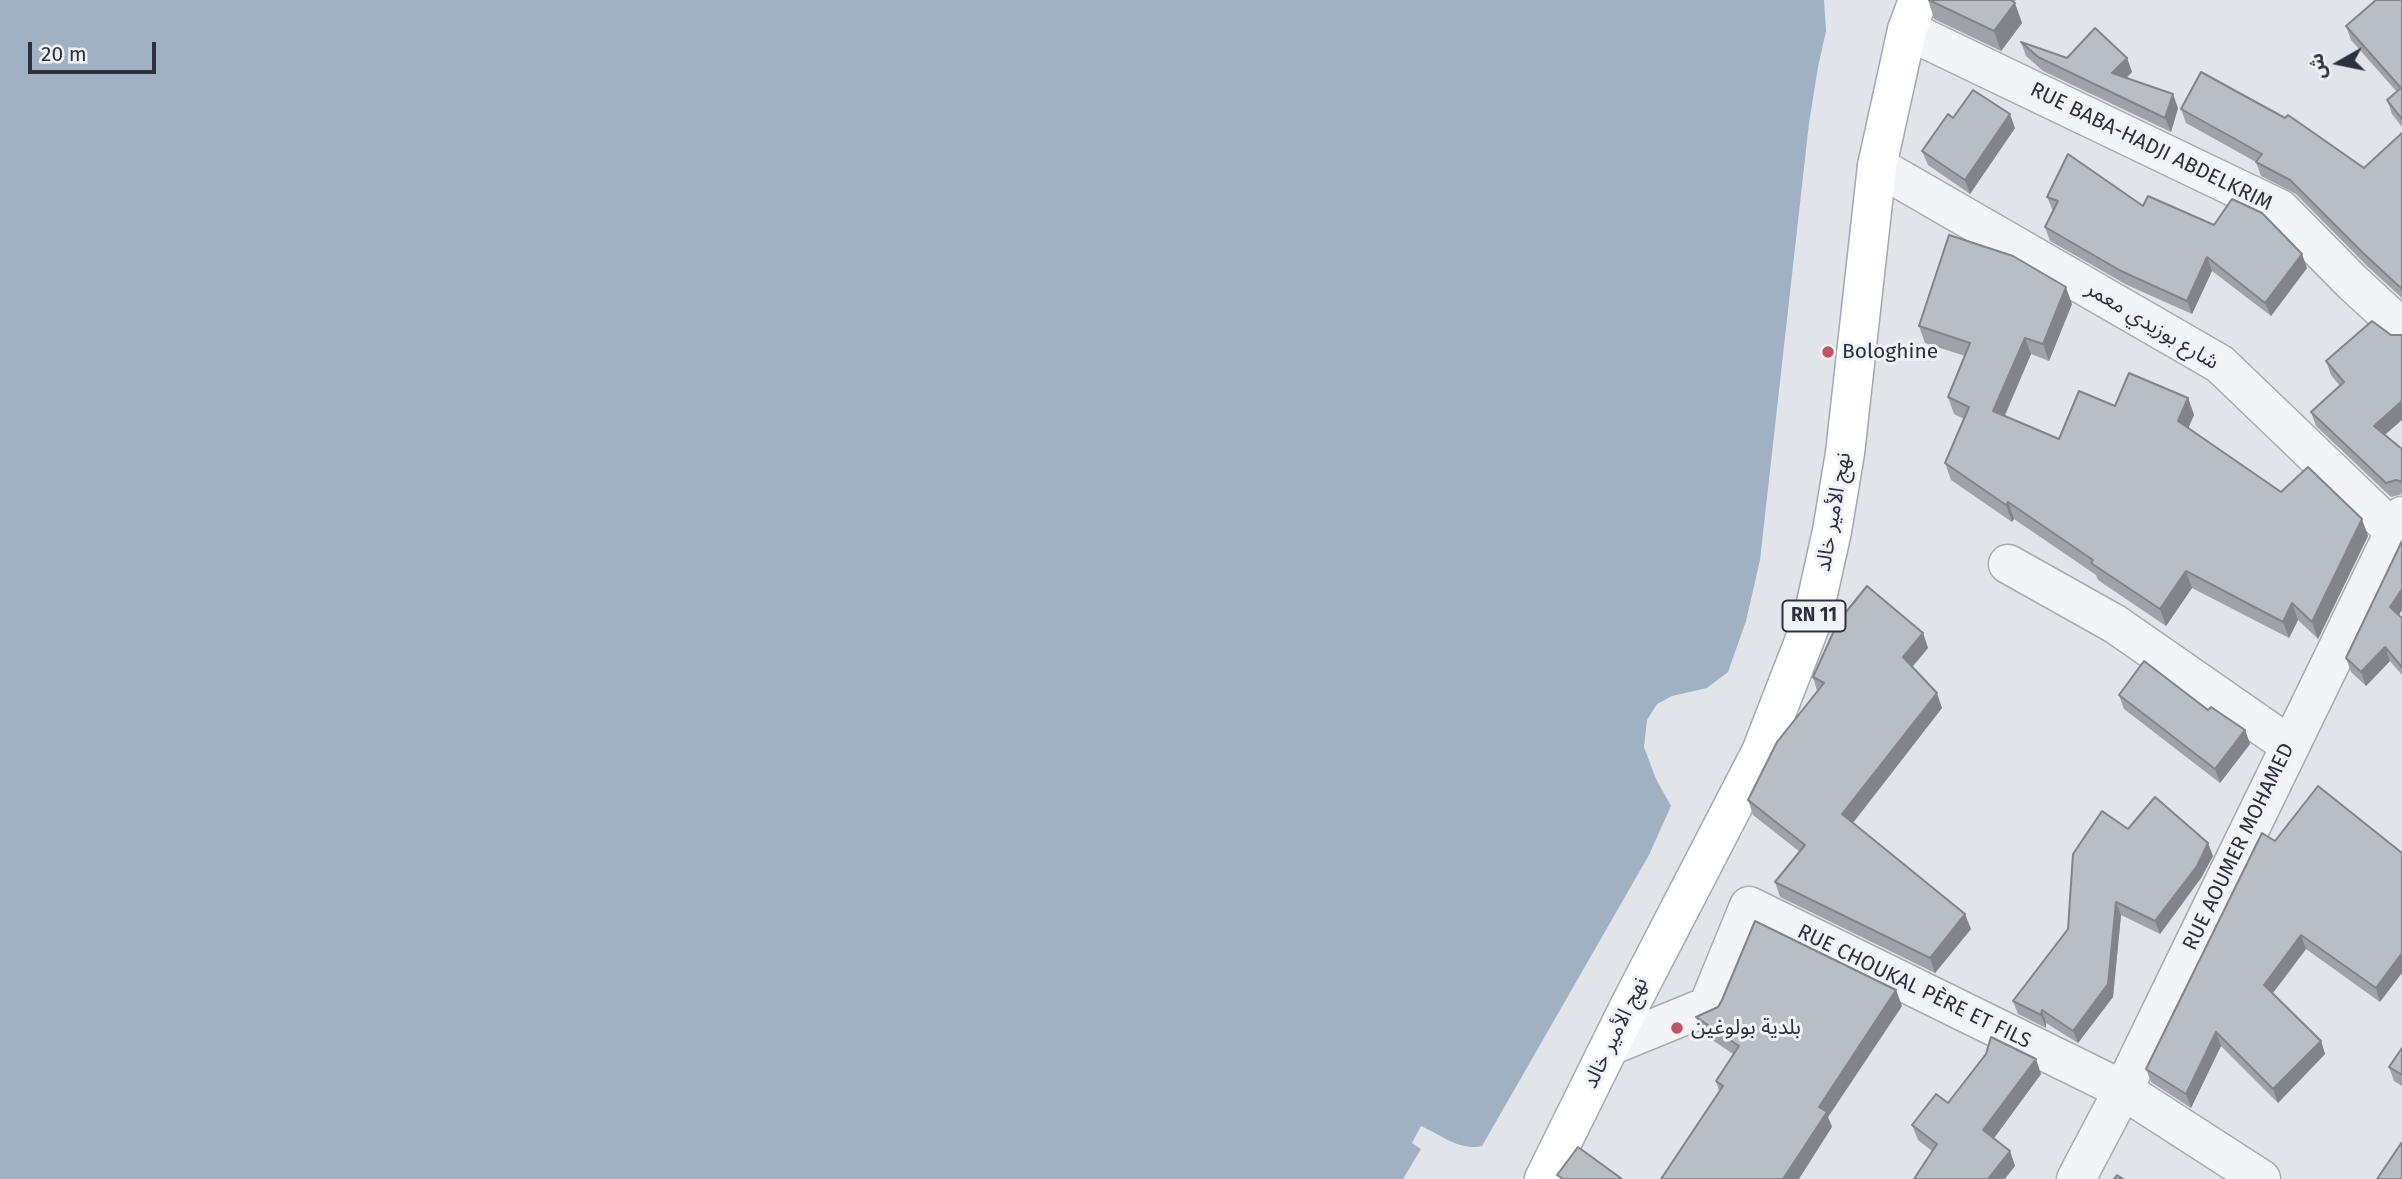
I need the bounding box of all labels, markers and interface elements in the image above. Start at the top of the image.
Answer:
scale bar [32,28,159,72]
north arrow [2304,28,2374,98]
text: 20 m [41,41,87,67]
text: ش [2304,52,2331,81]
street label: RUE BABA-HADJI ABDELKRIM [2026,77,2276,217]
street label: شارع بوزيدي معمر [2081,276,2223,376]
place label: Bologhine [1842,339,1938,365]
marker: Bologhine [1820,344,1836,360]
street label: نهج الأمير خالد [1811,450,1857,574]
road number: RN 11 [1783,600,1846,632]
street label: RUE AOUMER MOHAMED [2178,739,2300,955]
street label: RUE CHOUKAL PÈRE ET FILS [1793,919,2035,1055]
street label: نهج الأمير خالد [1578,973,1654,1093]
place label: بلدية بولوغين [1691,1015,1801,1041]
marker: بلدية بولوغين [1669,1020,1685,1036]

